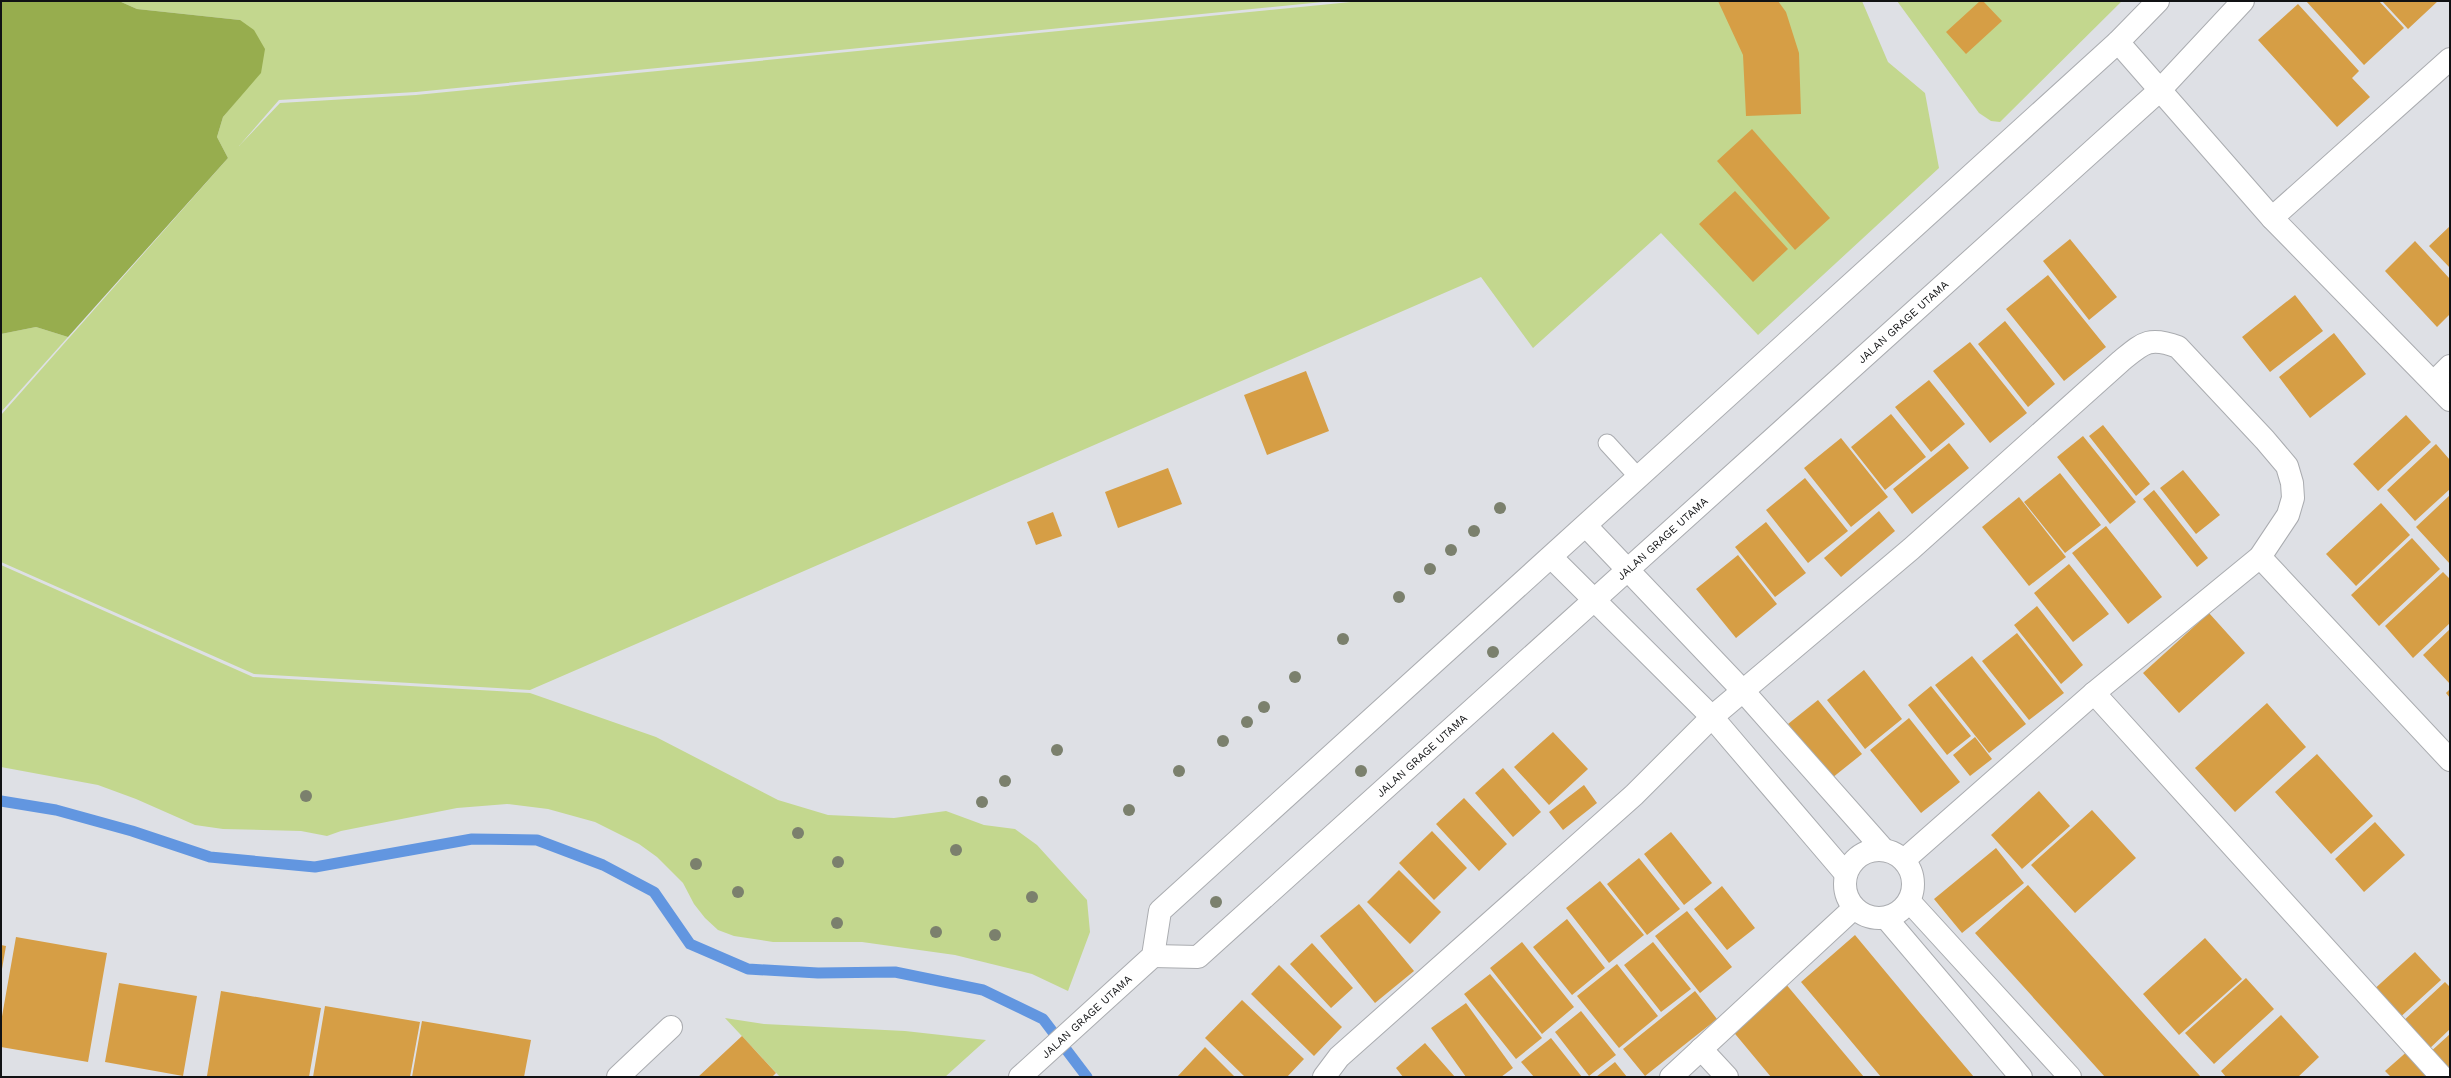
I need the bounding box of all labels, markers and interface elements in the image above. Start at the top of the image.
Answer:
street label: JALAN GRAGE UTAMA [1855,278,1951,366]
street label: JALAN GRAGE UTAMA [1615,495,1711,583]
street label: JALAN GRAGE UTAMA [1374,712,1470,800]
street label: JALAN GRAGE UTAMA [1039,972,1135,1061]

